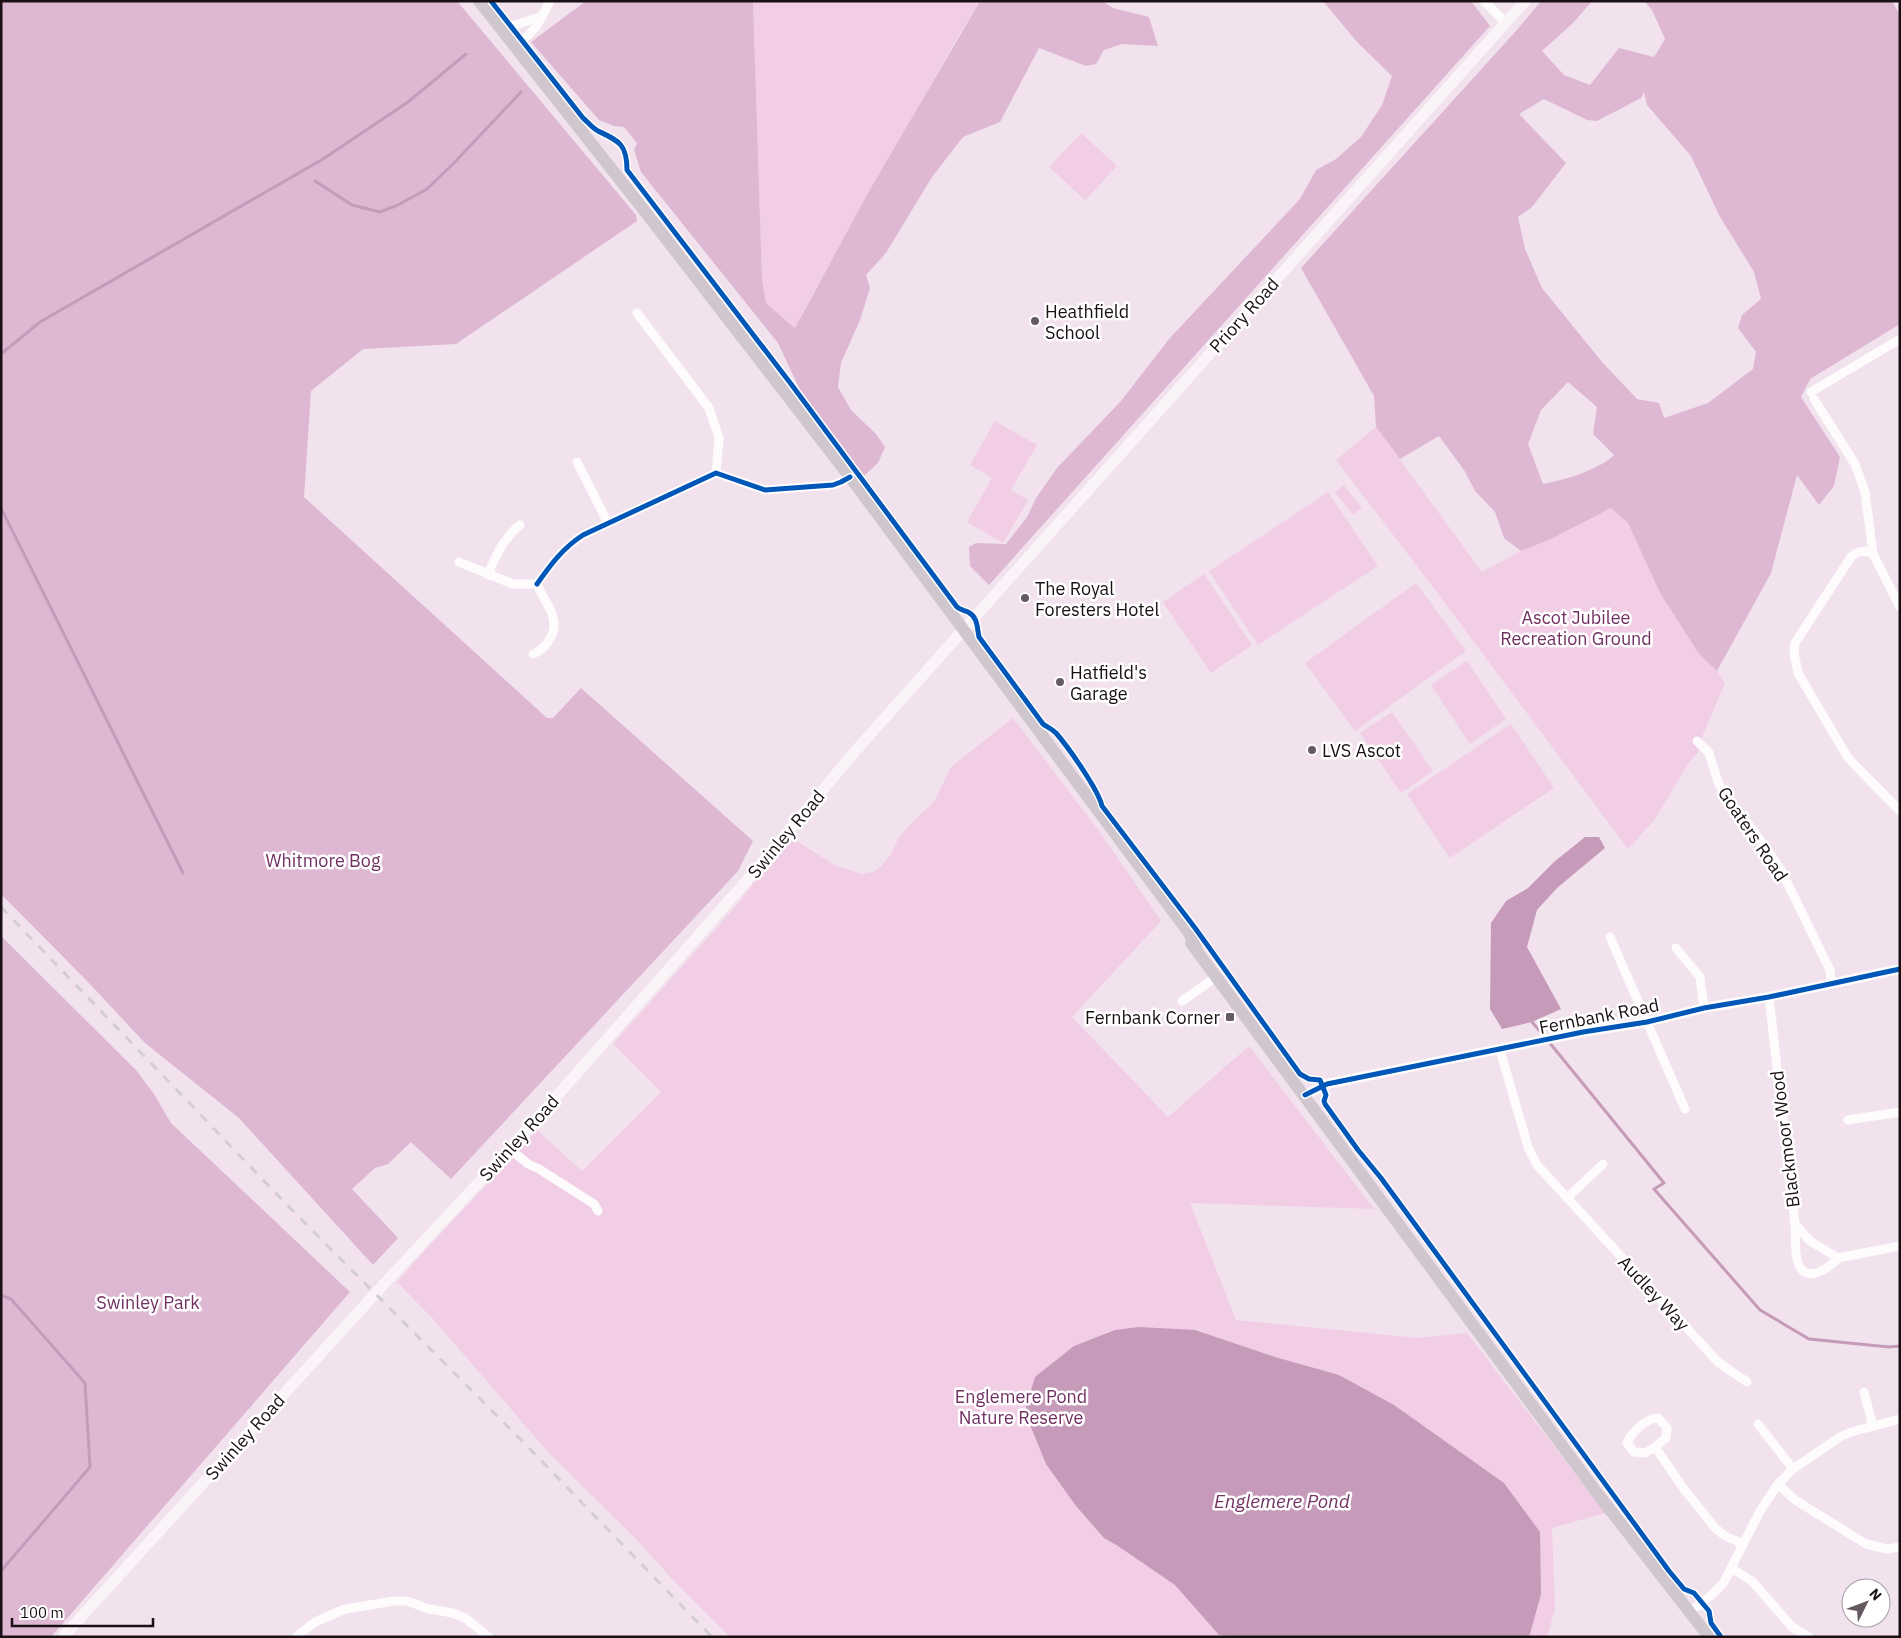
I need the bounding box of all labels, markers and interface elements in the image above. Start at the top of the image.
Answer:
street label: Priory Road [1204,273,1284,357]
place label: Heathfield School [1045,300,1129,344]
marker: Heathfield School [1029,315,1041,327]
place label: The Royal Foresters Hotel [1035,577,1159,621]
marker: The Royal Foresters Hotel [1019,592,1031,604]
park label: Ascot Jubilee Recreation Ground [1500,606,1652,650]
place label: Hatfield's Garage [1070,661,1147,705]
marker: Hatfield's Garage [1054,676,1066,688]
place label: LVS Ascot [1322,739,1401,762]
marker: LVS Ascot [1306,744,1318,756]
street label: Goaters Road [1713,782,1793,886]
street label: Swinley Road [742,785,830,883]
park label: Whitmore Bog [266,849,381,872]
street label: Fernbank Road [1537,993,1661,1039]
place label: Fernbank Corner [1085,1006,1220,1029]
marker: Fernbank Corner [1224,1011,1236,1023]
street label: Blackmoor Wood [1765,1069,1805,1209]
street label: Swinley Road [474,1090,564,1186]
street label: Audley Way [1613,1251,1695,1335]
park label: Swinley Park [96,1291,200,1314]
park label: Englemere Pond Nature Reserve [955,1385,1087,1429]
street label: Swinley Road [200,1389,290,1485]
water label: Englemere Pond [1214,1489,1351,1513]
north arrow [1841,1578,1891,1628]
text: N [1866,1585,1886,1604]
scale bar [12,1596,154,1628]
text: 100 m [20,1603,64,1622]

